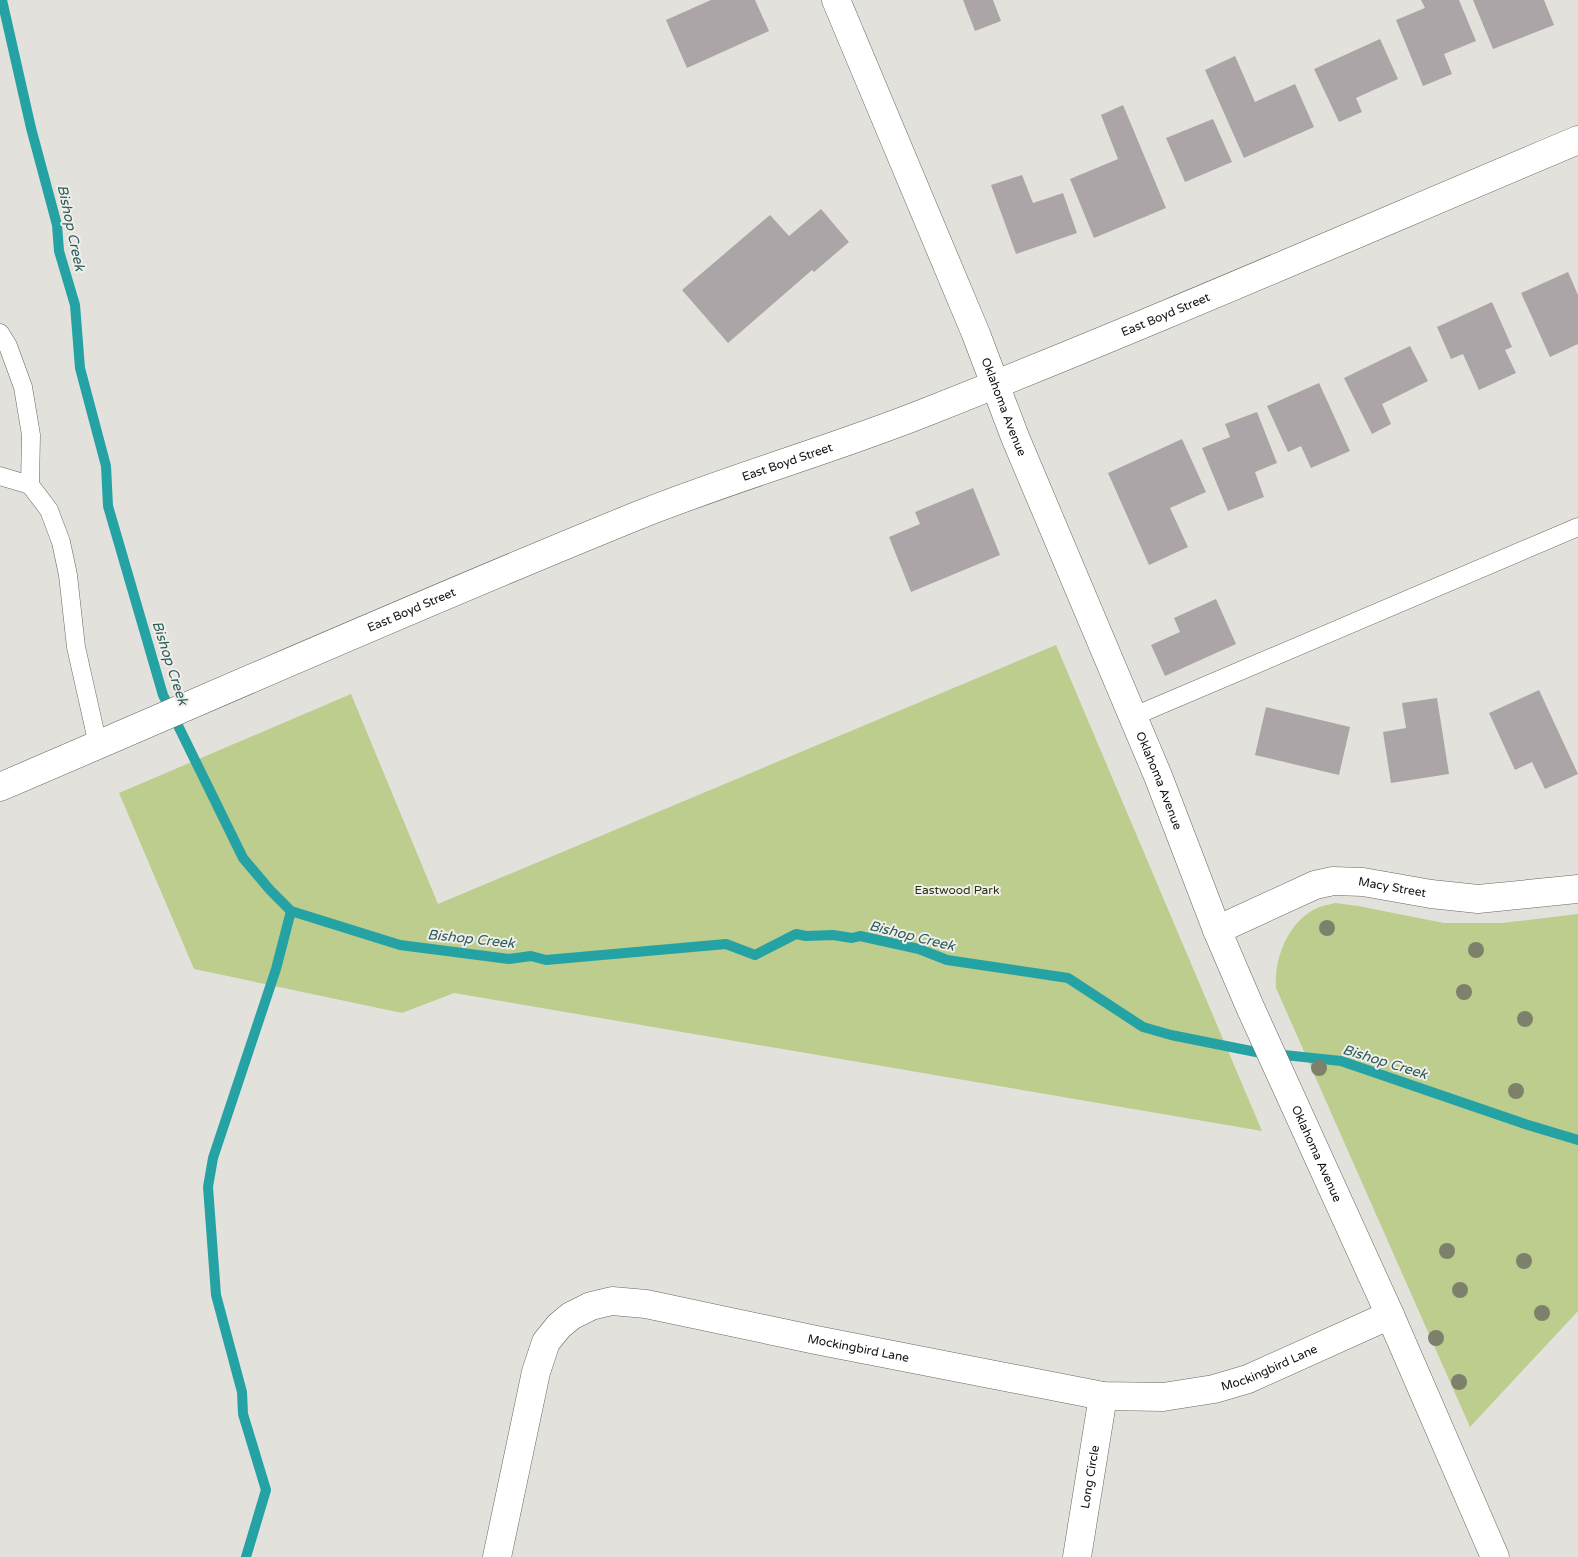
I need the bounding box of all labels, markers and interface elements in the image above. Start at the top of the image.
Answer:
water label: Bishop Creek [54,183,89,274]
street label: East Boyd Street [1119,290,1212,339]
street label: Oklahoma Avenue [979,355,1029,458]
street label: East Boyd Street [740,440,835,484]
street label: East Boyd Street [365,585,458,635]
water label: Bishop Creek [148,619,192,709]
street label: Oklahoma Avenue [1133,730,1185,832]
street label: Macy Street [1357,874,1428,900]
park label: Eastwood Park [915,883,1000,897]
water label: Bishop Creek [867,917,958,955]
water label: Bishop Creek [427,926,517,952]
water label: Bishop Creek [1341,1041,1431,1083]
street label: Oklahoma Avenue [1289,1103,1345,1204]
street label: Mockingbird Lane [806,1331,911,1365]
street label: Mockingbird Lane [1219,1342,1320,1394]
street label: Long Circle [1078,1444,1102,1510]

